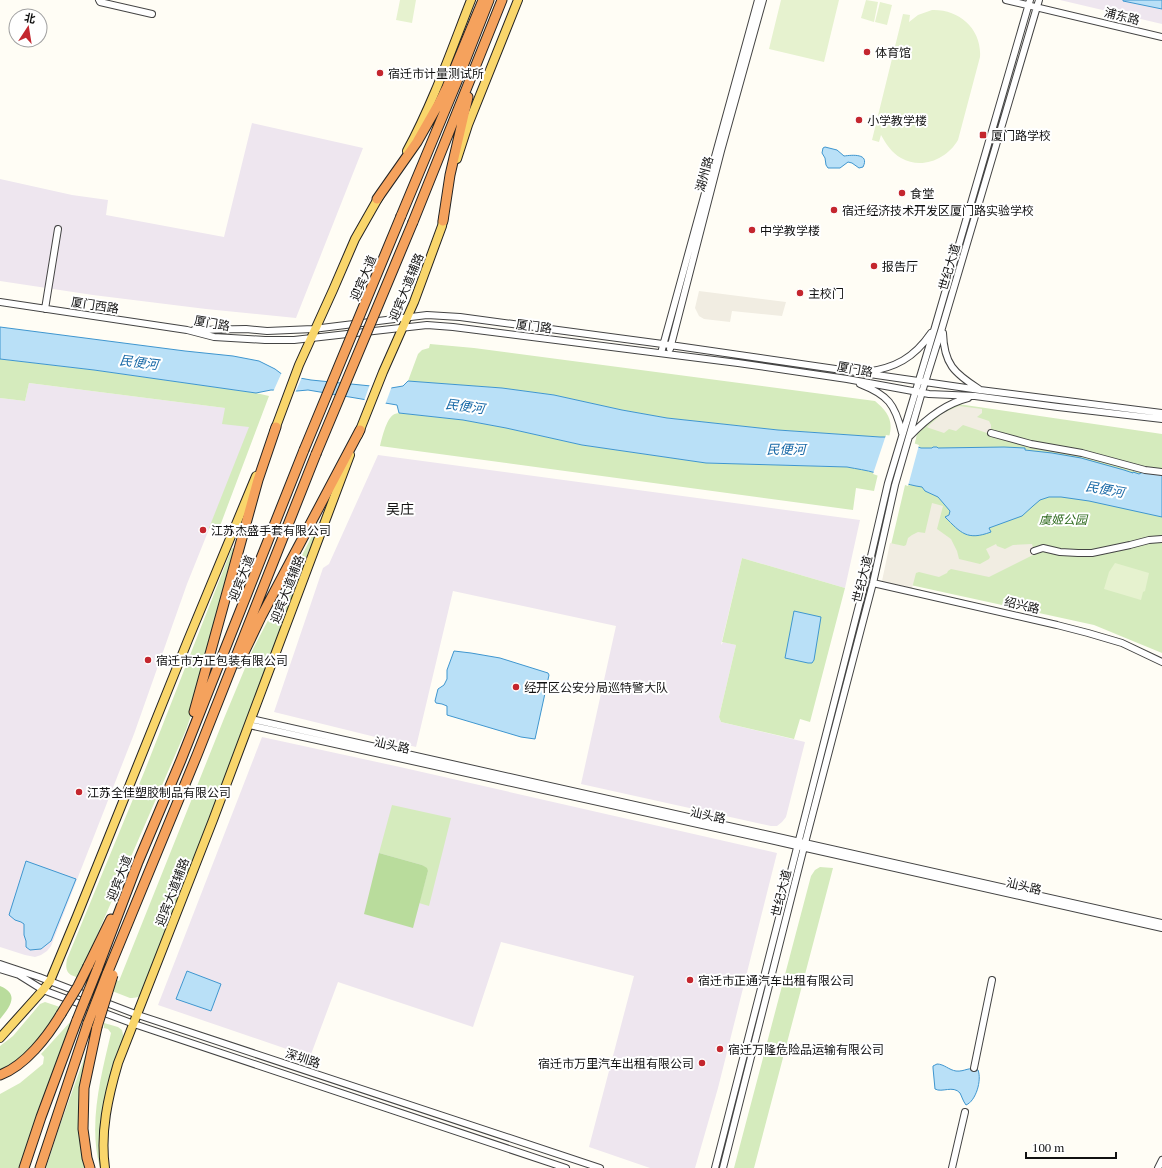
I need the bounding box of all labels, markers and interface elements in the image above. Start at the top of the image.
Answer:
street label: 浦东路 [1103,4,1141,28]
north arrow [8,8,48,48]
text: 北 [23,10,37,26]
place label: 体育馆 [875,45,911,60]
marker: 体育馆 [862,47,872,57]
place label: 宿迁市计量测试所 [388,66,484,81]
marker: 宿迁市计量测试所 [375,68,385,78]
place label: 小学教学楼 [867,113,927,128]
marker: 小学教学楼 [854,115,864,125]
place label: 厦门路学校 [991,128,1051,143]
marker: 厦门路学校 [978,130,988,140]
street label: 湖州路 [692,155,716,193]
place label: 食堂 [910,186,934,201]
marker: 食堂 [897,188,907,198]
place label: 宿迁经济技术开发区厦门路实验学校 [842,203,1034,218]
marker: 宿迁经济技术开发区厦门路实验学校 [829,205,839,215]
place label: 中学教学楼 [760,223,820,238]
marker: 中学教学楼 [747,225,757,235]
street label: 世纪大道 [935,242,963,292]
street label: 迎宾大道辅路 [386,251,426,323]
street label: 迎宾大道 [347,253,379,303]
place label: 报告厅 [882,259,918,274]
marker: 报告厅 [869,261,879,271]
place label: 主校门 [808,286,844,301]
marker: 主校门 [795,288,805,298]
street label: 厦门西路 [70,294,120,316]
street label: 厦门路 [193,312,231,334]
street label: 厦门路 [515,316,553,336]
water label: 民便河 [119,351,162,374]
street label: 厦门路 [836,358,874,380]
water label: 民便河 [444,394,489,418]
water label: 民便河 [766,440,808,458]
water label: 民便河 [1084,477,1129,502]
district label: 吴庄 [386,499,414,518]
park label: 虞姬公园 [1039,512,1089,527]
place label: 江苏杰盛手套有限公司 [211,523,331,538]
marker: 江苏杰盛手套有限公司 [198,525,208,535]
street label: 迎宾大道 [225,553,257,603]
street label: 迎宾大道辅路 [267,553,307,625]
street label: 世纪大道 [849,554,875,604]
street label: 绍兴路 [1003,594,1041,616]
place label: 宿迁市方正包装有限公司 [156,653,288,668]
marker: 宿迁市方正包装有限公司 [143,655,153,665]
place label: 经开区公安分局巡特警大队 [524,680,668,695]
marker: 经开区公安分局巡特警大队 [511,682,521,692]
street label: 汕头路 [373,734,411,756]
place label: 江苏全佳塑胶制品有限公司 [87,785,231,800]
marker: 江苏全佳塑胶制品有限公司 [74,787,84,797]
street label: 汕头路 [689,804,727,826]
street label: 迎宾大道 [103,853,135,903]
street label: 迎宾大道辅路 [152,856,192,928]
street label: 世纪大道 [768,868,794,918]
street label: 汕头路 [1005,875,1043,897]
place label: 宿迁市正通汽车出租有限公司 [698,973,854,988]
marker: 宿迁市正通汽车出租有限公司 [685,975,695,985]
place label: 宿迁万隆危险品运输有限公司 [728,1042,884,1057]
marker: 宿迁万隆危险品运输有限公司 [715,1044,725,1054]
street label: 深圳路 [284,1045,322,1071]
place label: 宿迁市万里汽车出租有限公司 [538,1056,694,1071]
marker: 宿迁市万里汽车出租有限公司 [697,1058,707,1068]
scale bar [1026,1134,1116,1160]
text: 100 m [1032,1140,1065,1155]

